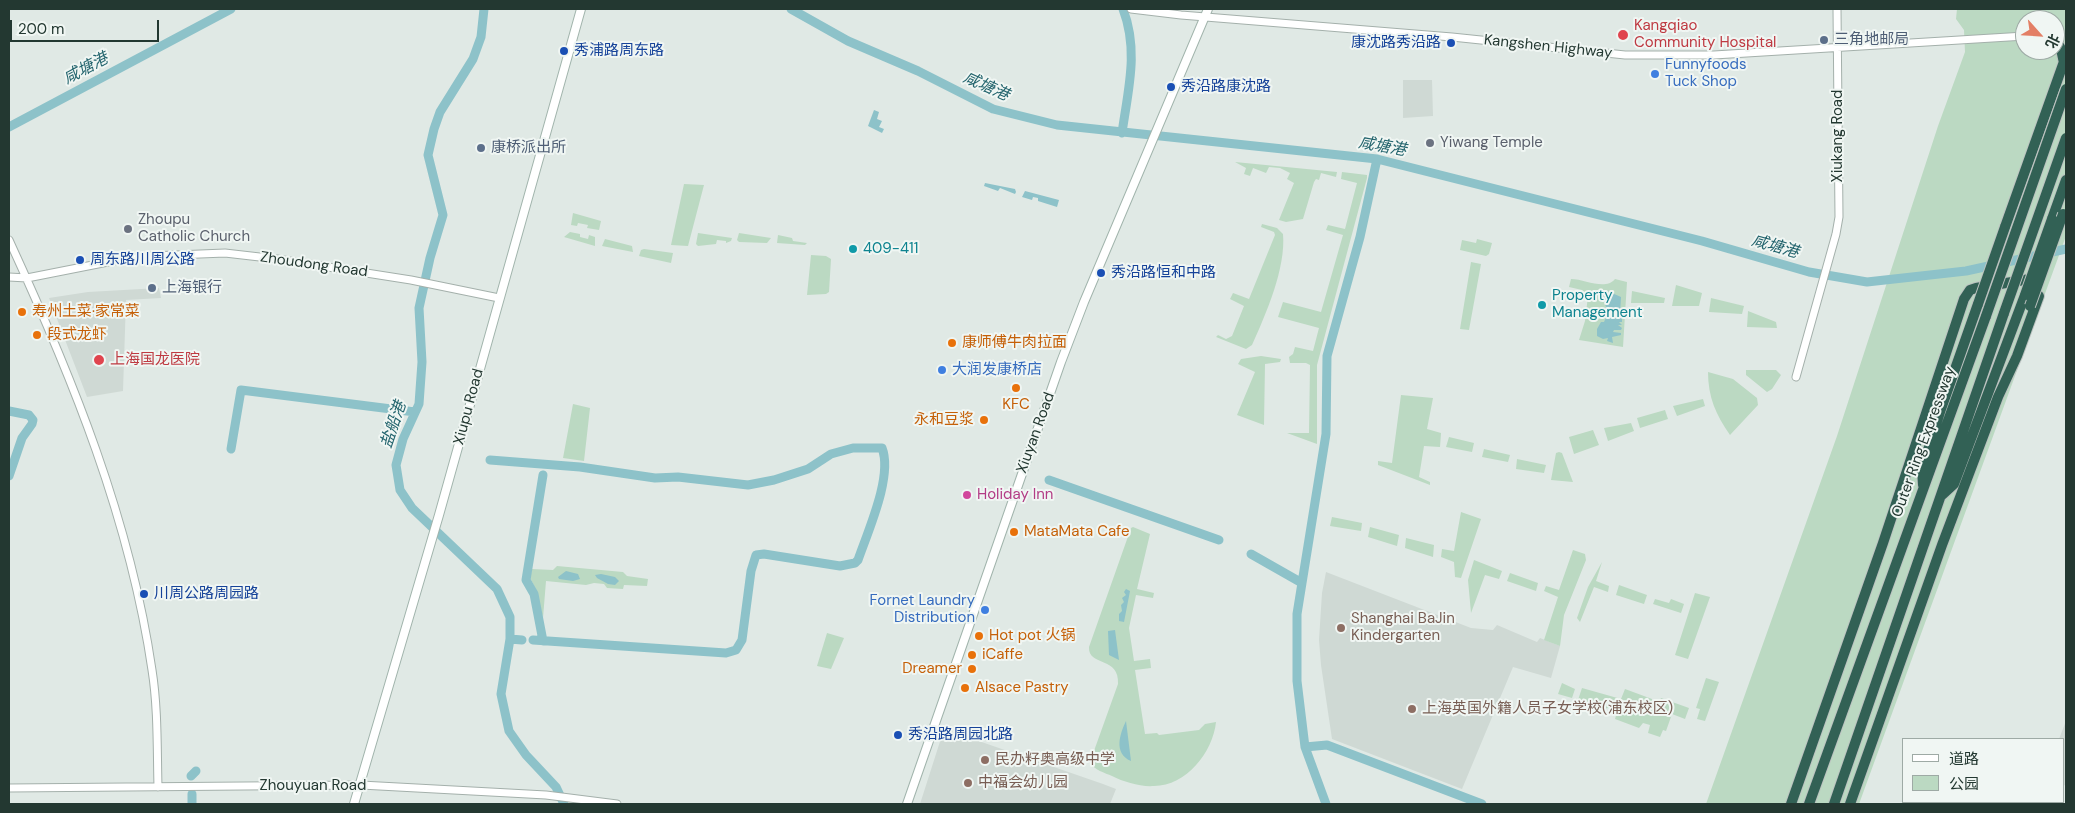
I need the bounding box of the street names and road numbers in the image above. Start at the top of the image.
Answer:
street label: Kangshen Highway [1483,31,1613,63]
street label: Xiukang Road [1829,90,1847,182]
street label: Zhoudong Road [259,249,369,281]
street label: Outer Ring Expressway [1888,364,1960,520]
street label: Xiupu Road [450,367,488,447]
street label: Xiuyan Road [1013,390,1059,476]
street label: Zhouyuan Road [260,777,366,795]

